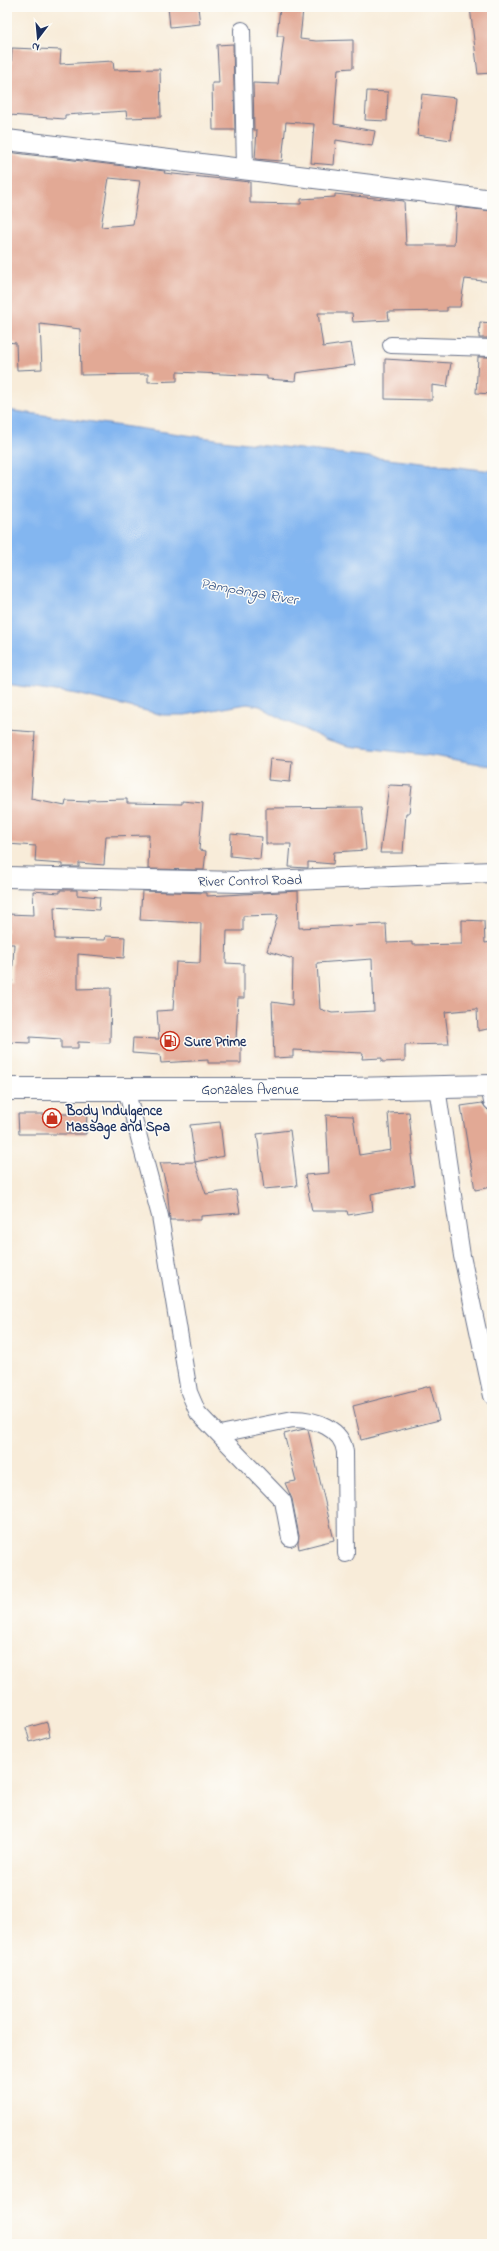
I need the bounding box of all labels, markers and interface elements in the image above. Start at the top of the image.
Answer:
north arrow [18,18,58,58]
text: N [30,38,41,55]
water label: Pampanga River [198,573,301,613]
street label: River Control Road [198,870,302,893]
fuel station icon: Sure Prime [159,1030,181,1052]
place label: Sure Prime [184,1032,247,1053]
street label: Gonzales Avenue [201,1080,299,1101]
place label: Body Indulgence Massage and Spa [65,1101,170,1140]
shop icon: Body Indulgence Massage and Spa [41,1107,63,1129]

